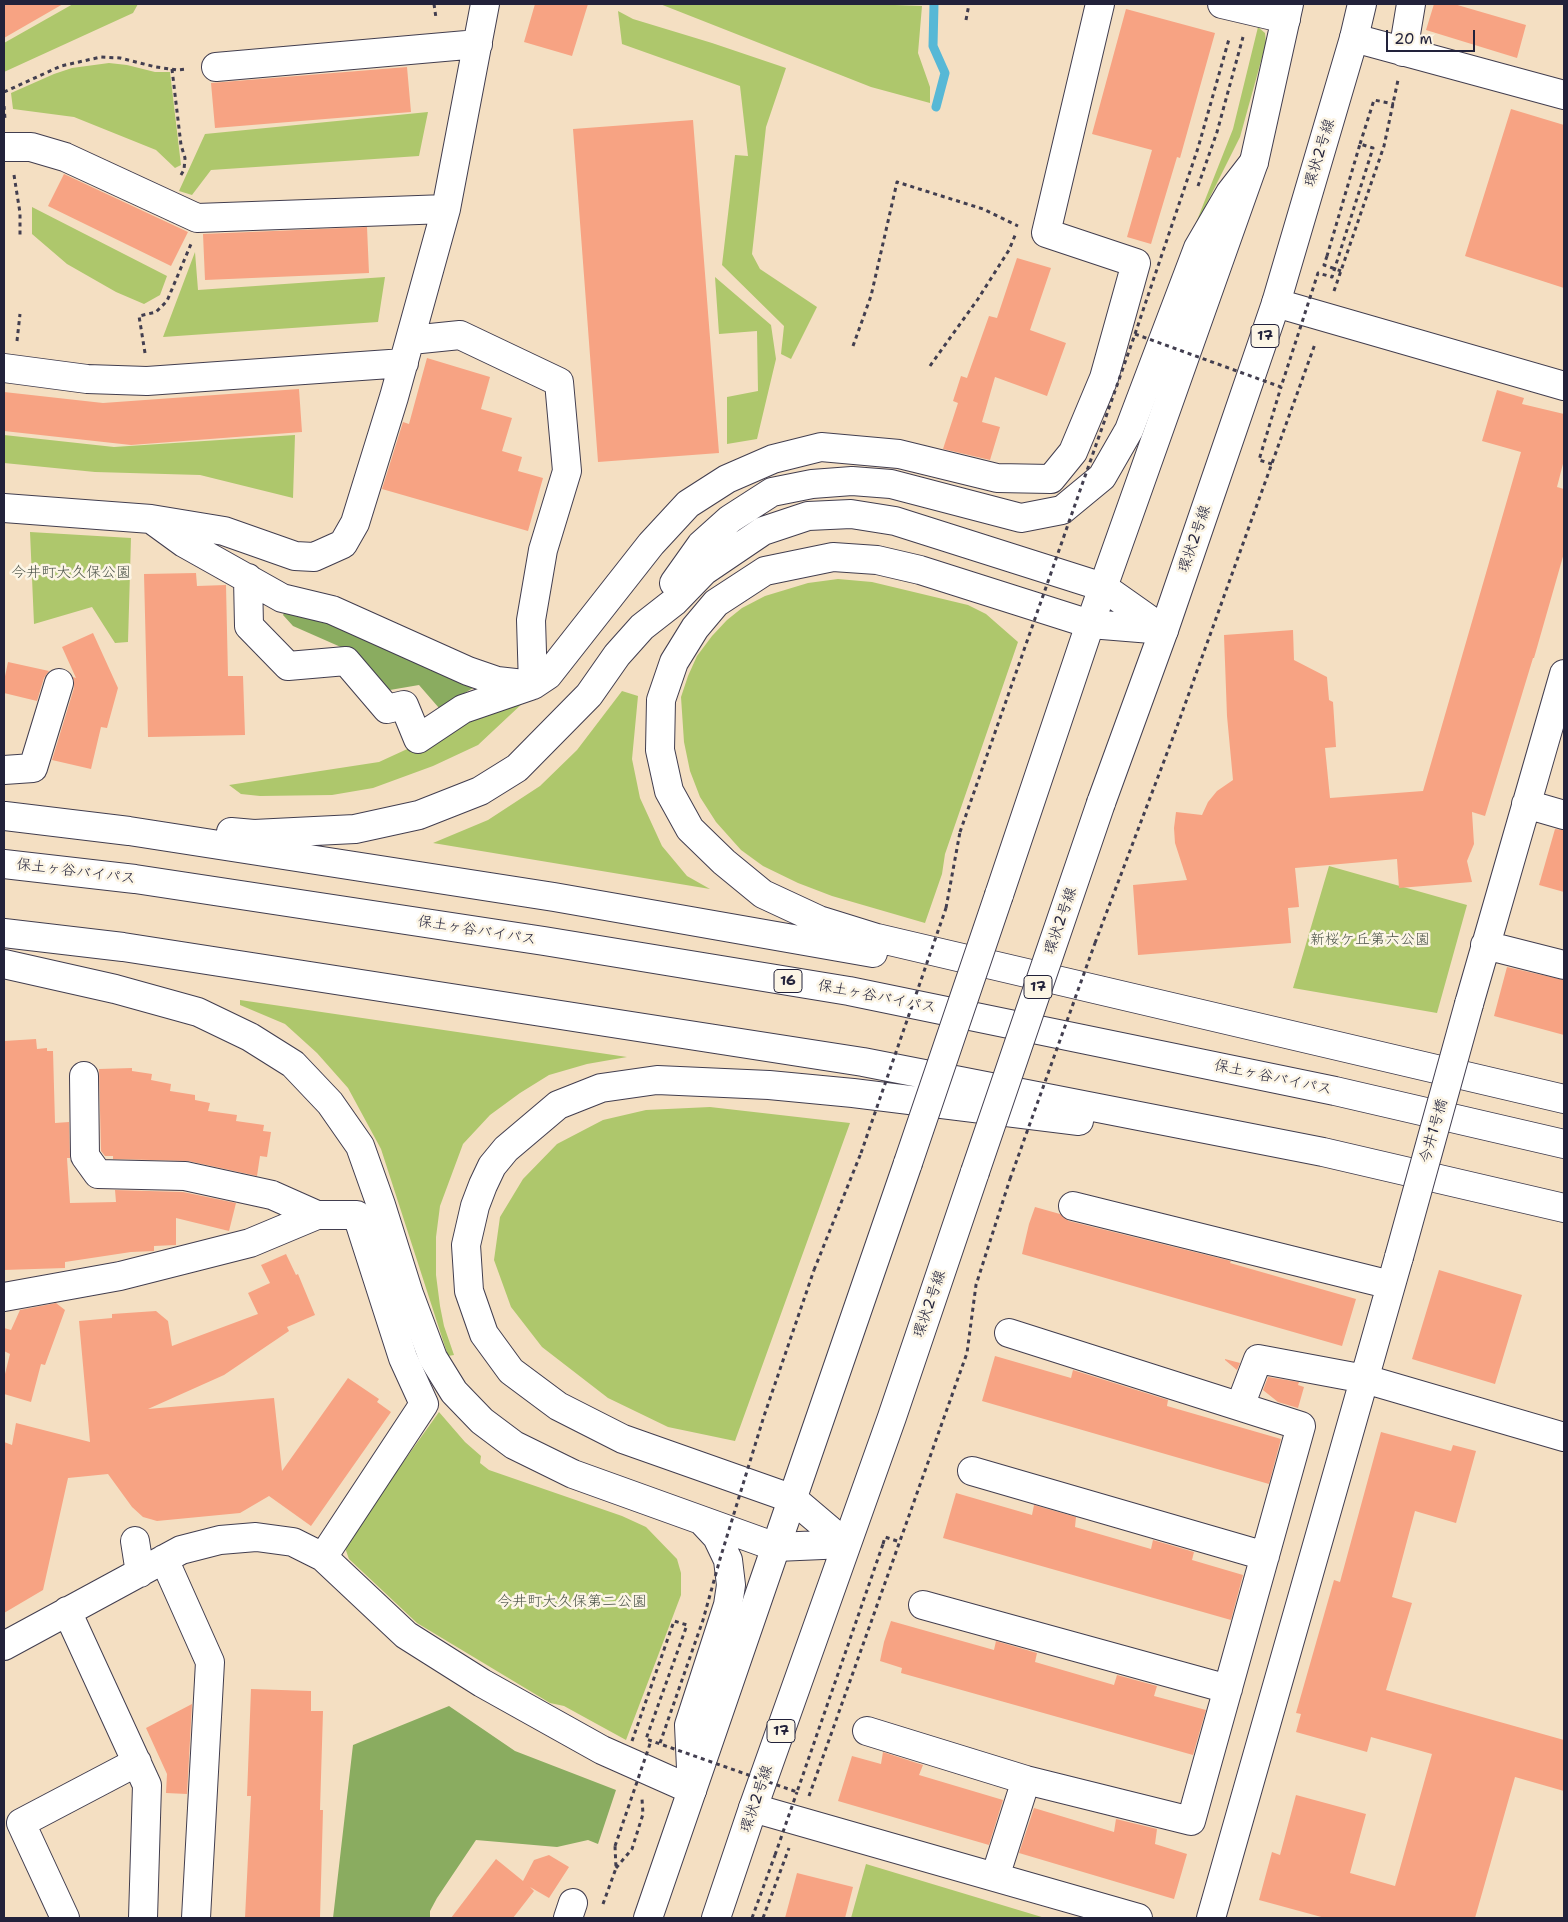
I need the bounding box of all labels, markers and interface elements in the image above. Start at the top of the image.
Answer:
scale bar [1388,20,1477,52]
text: 20 m [1394,29,1433,49]
street label: 環状2号線 [1301,117,1339,189]
road number: 17 [1251,324,1279,348]
street label: 環状2号線 [1175,503,1215,575]
park label: 今井町大久保公園 [11,564,131,582]
street label: 保土ヶ谷バイパス [15,856,137,888]
street label: 環状2号線 [1041,885,1081,957]
street label: 保土ヶ谷バイパス [416,913,538,949]
park label: 新桜ケ丘第六公園 [1310,931,1430,949]
road number: 16 [774,969,802,992]
road number: 17 [1024,976,1052,999]
street label: 保土ヶ谷バイパス [816,977,938,1017]
street label: 保土ヶ谷バイパス [1212,1057,1334,1099]
street label: 今井1号橋 [1416,1097,1452,1165]
street label: 環状2号線 [910,1268,950,1340]
park label: 今井町大久保第二公園 [497,1593,647,1611]
road number: 17 [767,1720,795,1742]
street label: 環状2号線 [737,1763,777,1835]

